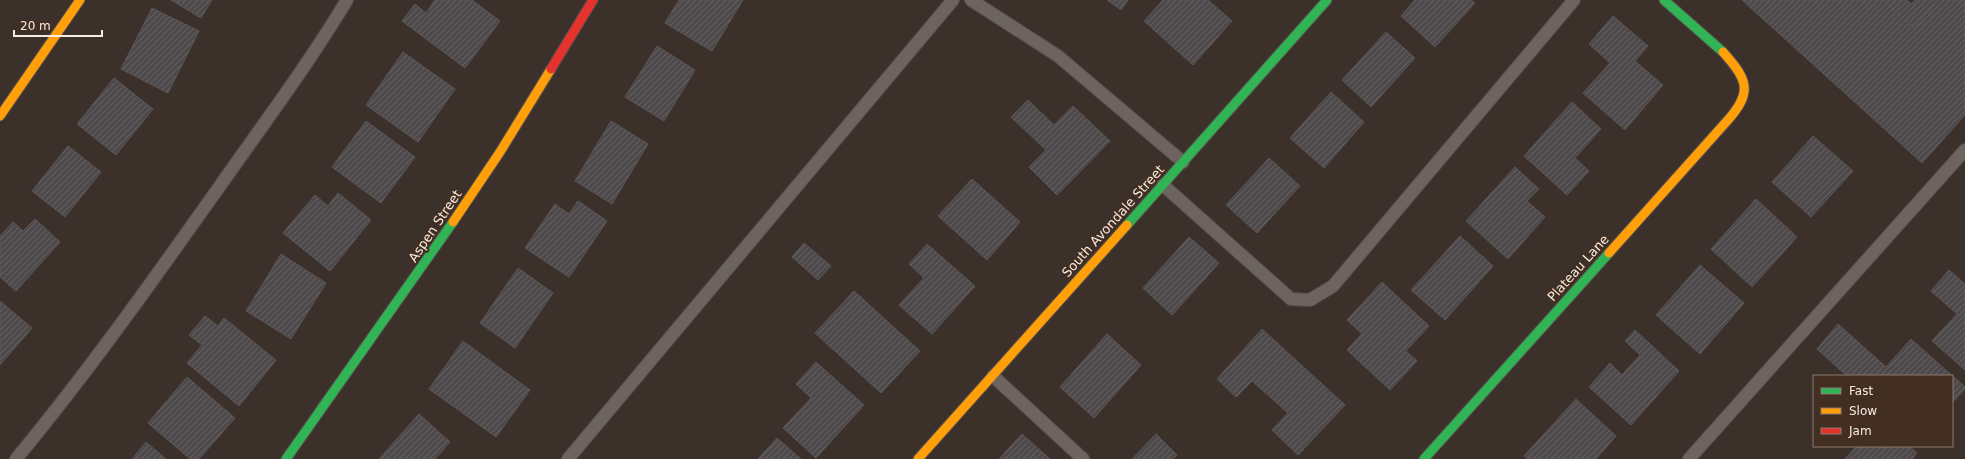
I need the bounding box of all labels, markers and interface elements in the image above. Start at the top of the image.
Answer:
scale bar [14,12,102,38]
text: 20 m [20,19,51,33]
street label: South Avondale Street [1059,162,1167,280]
street label: Aspen Street [405,187,465,265]
street label: Plateau Lane [1544,232,1612,304]
legend [1813,375,1953,447]
text: Fast [1849,384,1873,398]
text: Slow [1849,404,1877,418]
text: Jam [1848,424,1872,438]

